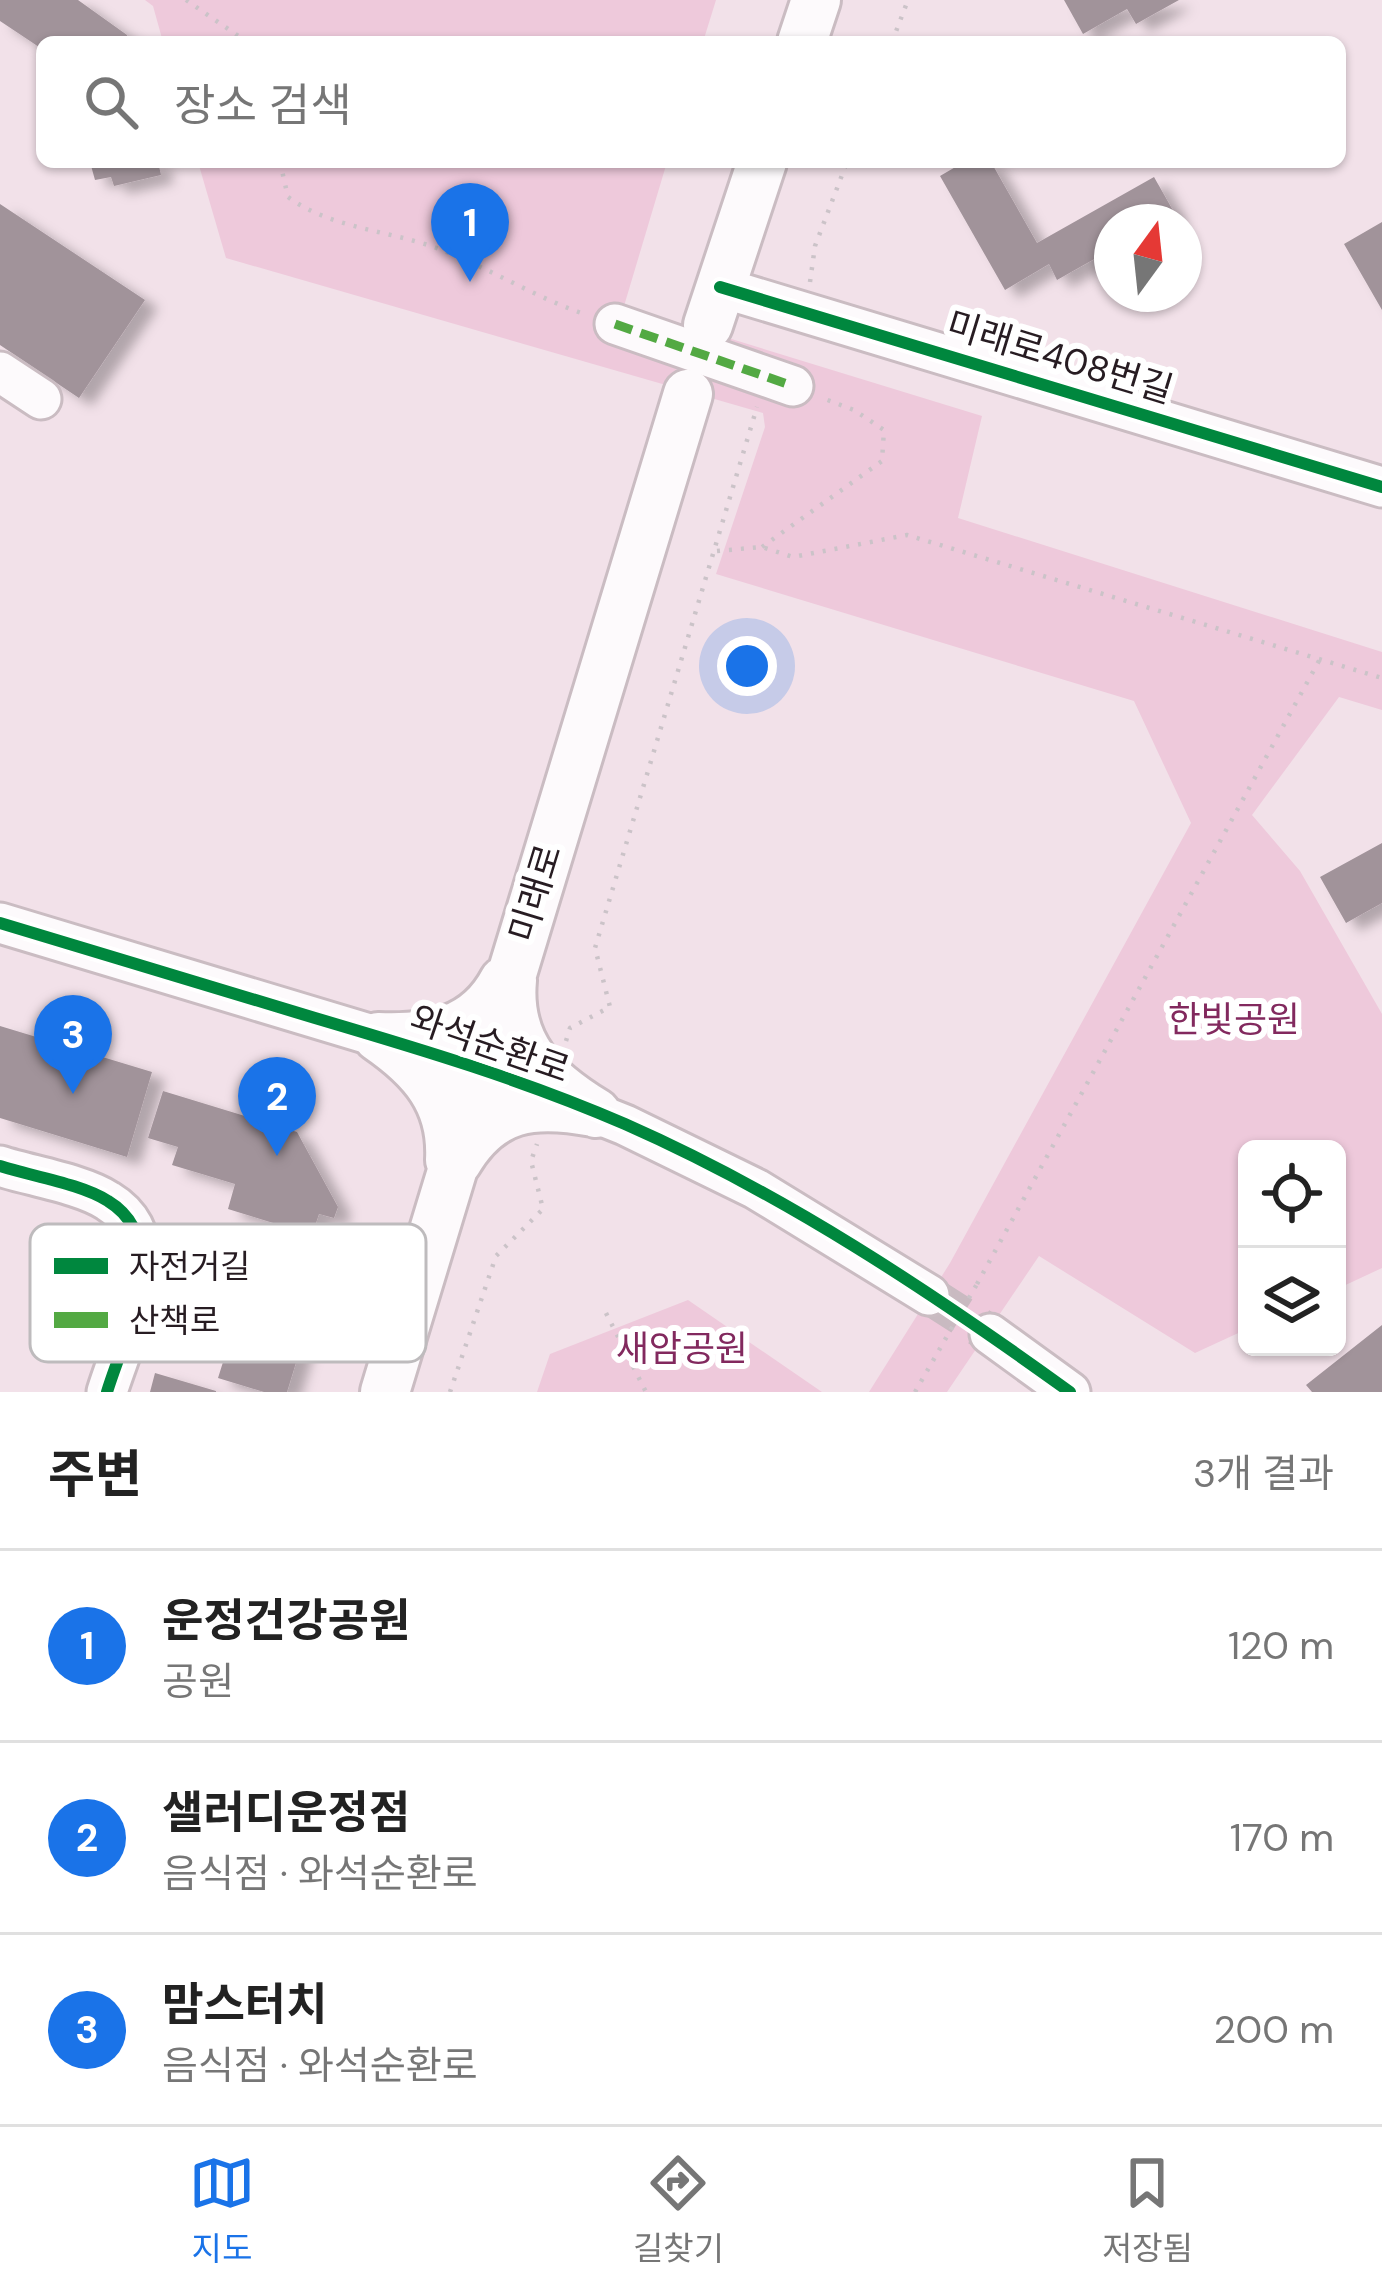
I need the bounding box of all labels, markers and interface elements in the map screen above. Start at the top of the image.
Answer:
search box [36,36,1346,168]
icon: search [78,69,144,135]
text: 장소 검색 [174,76,352,135]
pin: 1 [431,183,509,282]
north arrow [1094,204,1202,312]
street label: 미래로408번길 [941,300,1179,414]
your location [717,636,777,696]
street label: 미래로 [498,839,572,947]
pin: 3 [34,995,112,1094]
street label: 와석순환로 [404,995,576,1093]
park label: 한빛공원 [1168,996,1300,1043]
pin: 2 [238,1057,316,1156]
map controls [1238,1140,1346,1356]
button: locate [1238,1140,1346,1248]
legend [30,1224,426,1362]
text: 자전거길 [129,1245,250,1288]
button: layers [1238,1248,1346,1356]
text: 산책로 [129,1299,220,1342]
park label: 새암공원 [616,1325,748,1372]
text: 주변 [48,1441,142,1508]
text: 3개 결과 [1193,1448,1334,1499]
text: 운정건강공원 [162,1591,410,1650]
text: 1 [80,1620,94,1671]
text: 120 m [1228,1620,1334,1671]
text: 공원 [162,1656,234,1707]
text: 샐러디운정점 [162,1783,410,1842]
text: 2 [76,1812,98,1863]
text: 170 m [1230,1812,1334,1863]
text: 음식점 · 와석순환로 [162,1848,478,1899]
text: 맘스터치 [162,1975,328,2034]
text: 3 [75,2004,99,2055]
text: 200 m [1213,2004,1334,2055]
text: 음식점 · 와석순환로 [162,2040,478,2091]
tab: 지도 [189,2150,255,2270]
tab: 길찾기 [633,2150,724,2270]
tab: 저장됨 [1102,2150,1193,2270]

